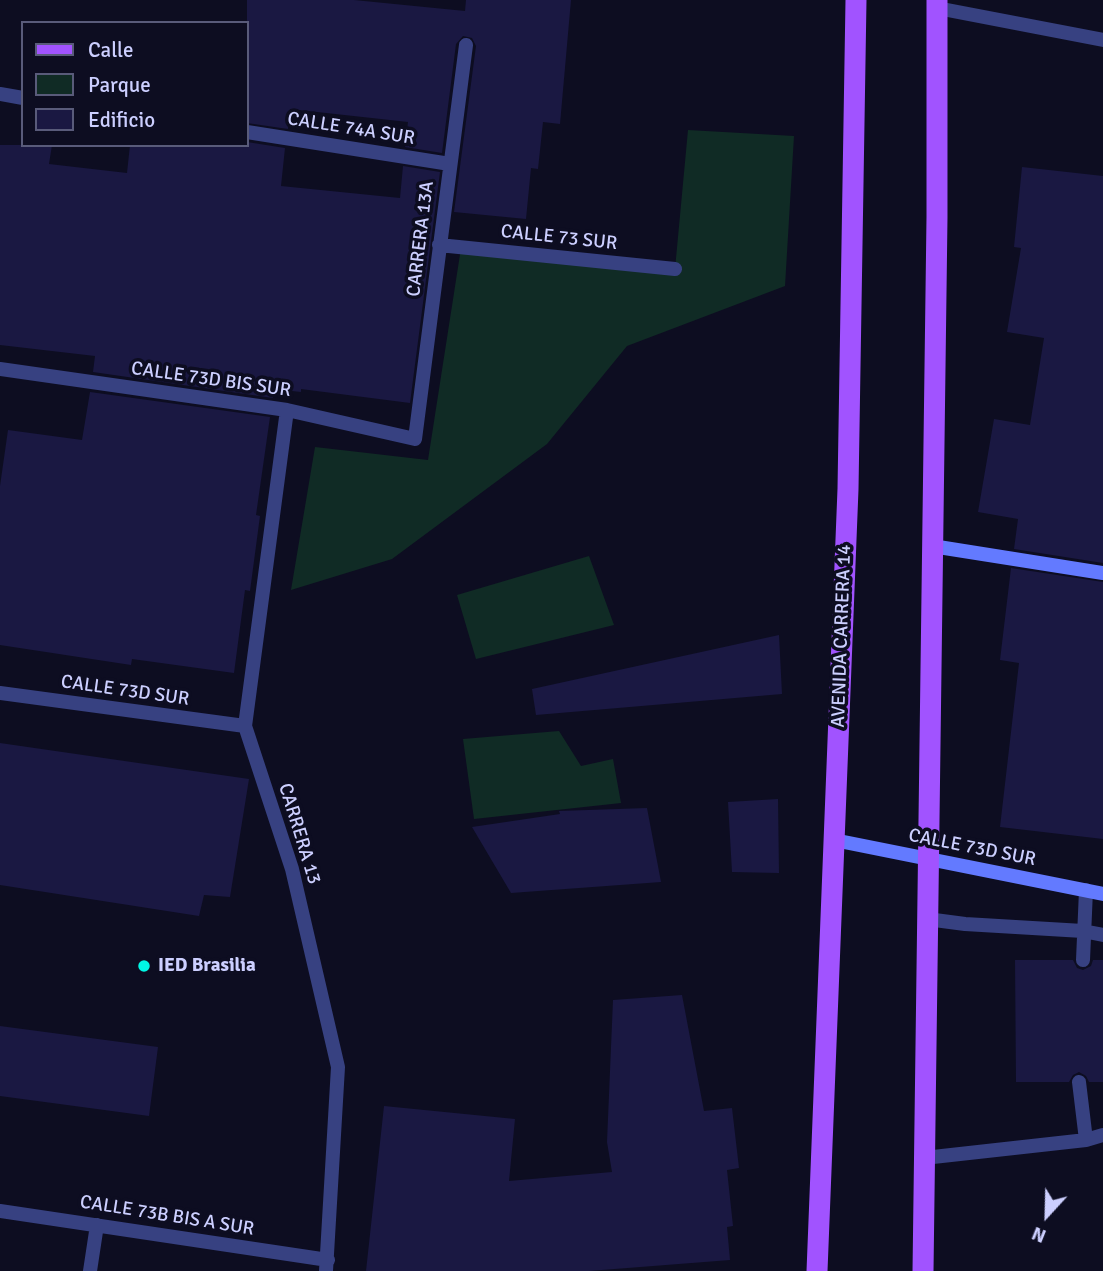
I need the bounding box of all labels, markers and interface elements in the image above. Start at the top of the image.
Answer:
legend [21,21,248,147]
text: Calle [88,37,134,63]
text: Parque [88,72,151,98]
text: Edificio [88,107,155,133]
street label: CALLE 74A SUR [286,108,416,150]
street label: CARRERA 13A [403,180,439,298]
street label: CALLE 73 SUR [500,221,618,255]
street label: CALLE 73D BIS SUR [130,358,292,402]
street label: AVENIDA CARRERA 14 [827,544,857,728]
street label: CALLE 73D SUR [59,671,191,711]
street label: CARRERA 13 [273,781,325,887]
street label: CALLE 73D SUR [906,824,1038,872]
place label: IED Brasilia [158,955,256,977]
marker: IED Brasilia [136,958,152,974]
north arrow [1012,1180,1082,1250]
street label: CALLE 73B BIS A SUR [78,1191,256,1241]
text: N [1029,1221,1050,1248]

